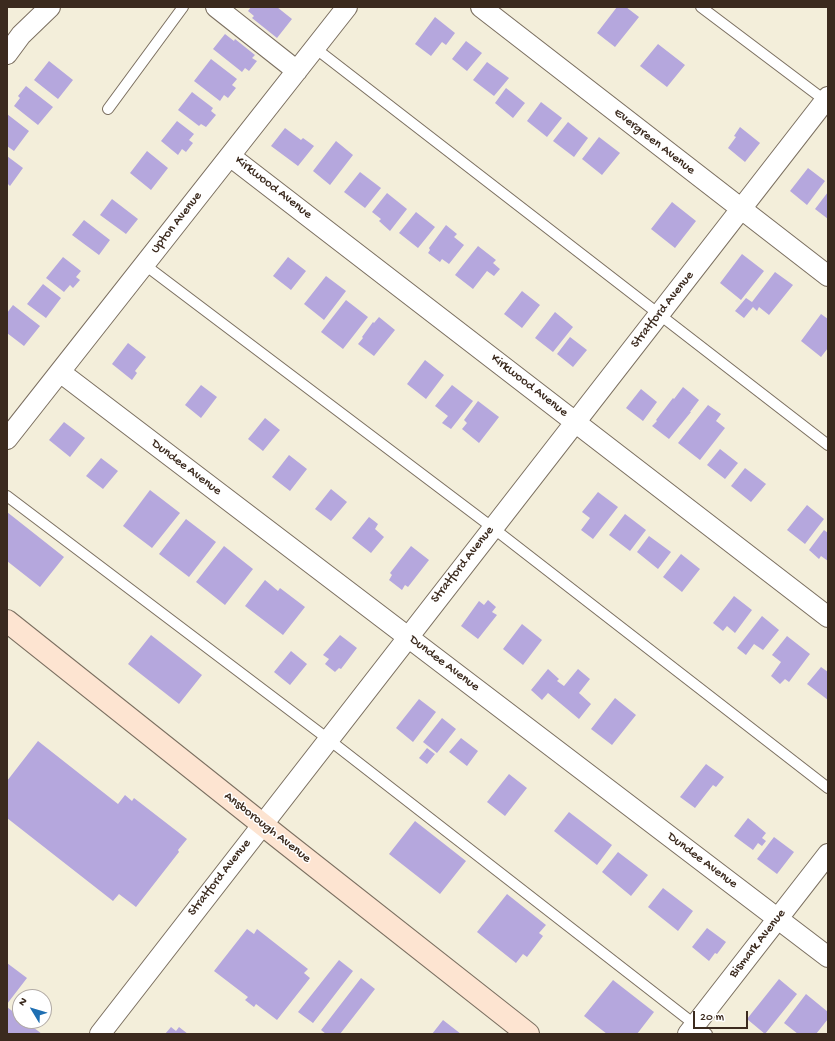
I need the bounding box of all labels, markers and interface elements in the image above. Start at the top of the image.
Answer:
street label: Evergreen Avenue [610,105,698,179]
street label: Kirkwood Avenue [231,153,315,223]
street label: Upton Avenue [148,189,206,257]
street label: Stratford Avenue [628,268,698,352]
street label: Kirkwood Avenue [487,351,571,421]
street label: Dundee Avenue [148,437,224,499]
street label: Stratford Avenue [428,523,498,607]
street label: Dundee Avenue [406,633,482,695]
street label: Ansborough Avenue [220,789,314,867]
street label: Dundee Avenue [664,830,740,892]
street label: Stratford Avenue [185,836,255,920]
street label: Bismark Avenue [726,906,790,982]
north arrow [12,989,52,1029]
text: N [16,996,30,1009]
scale bar [695,1003,750,1029]
text: 20 m [700,1011,724,1025]

